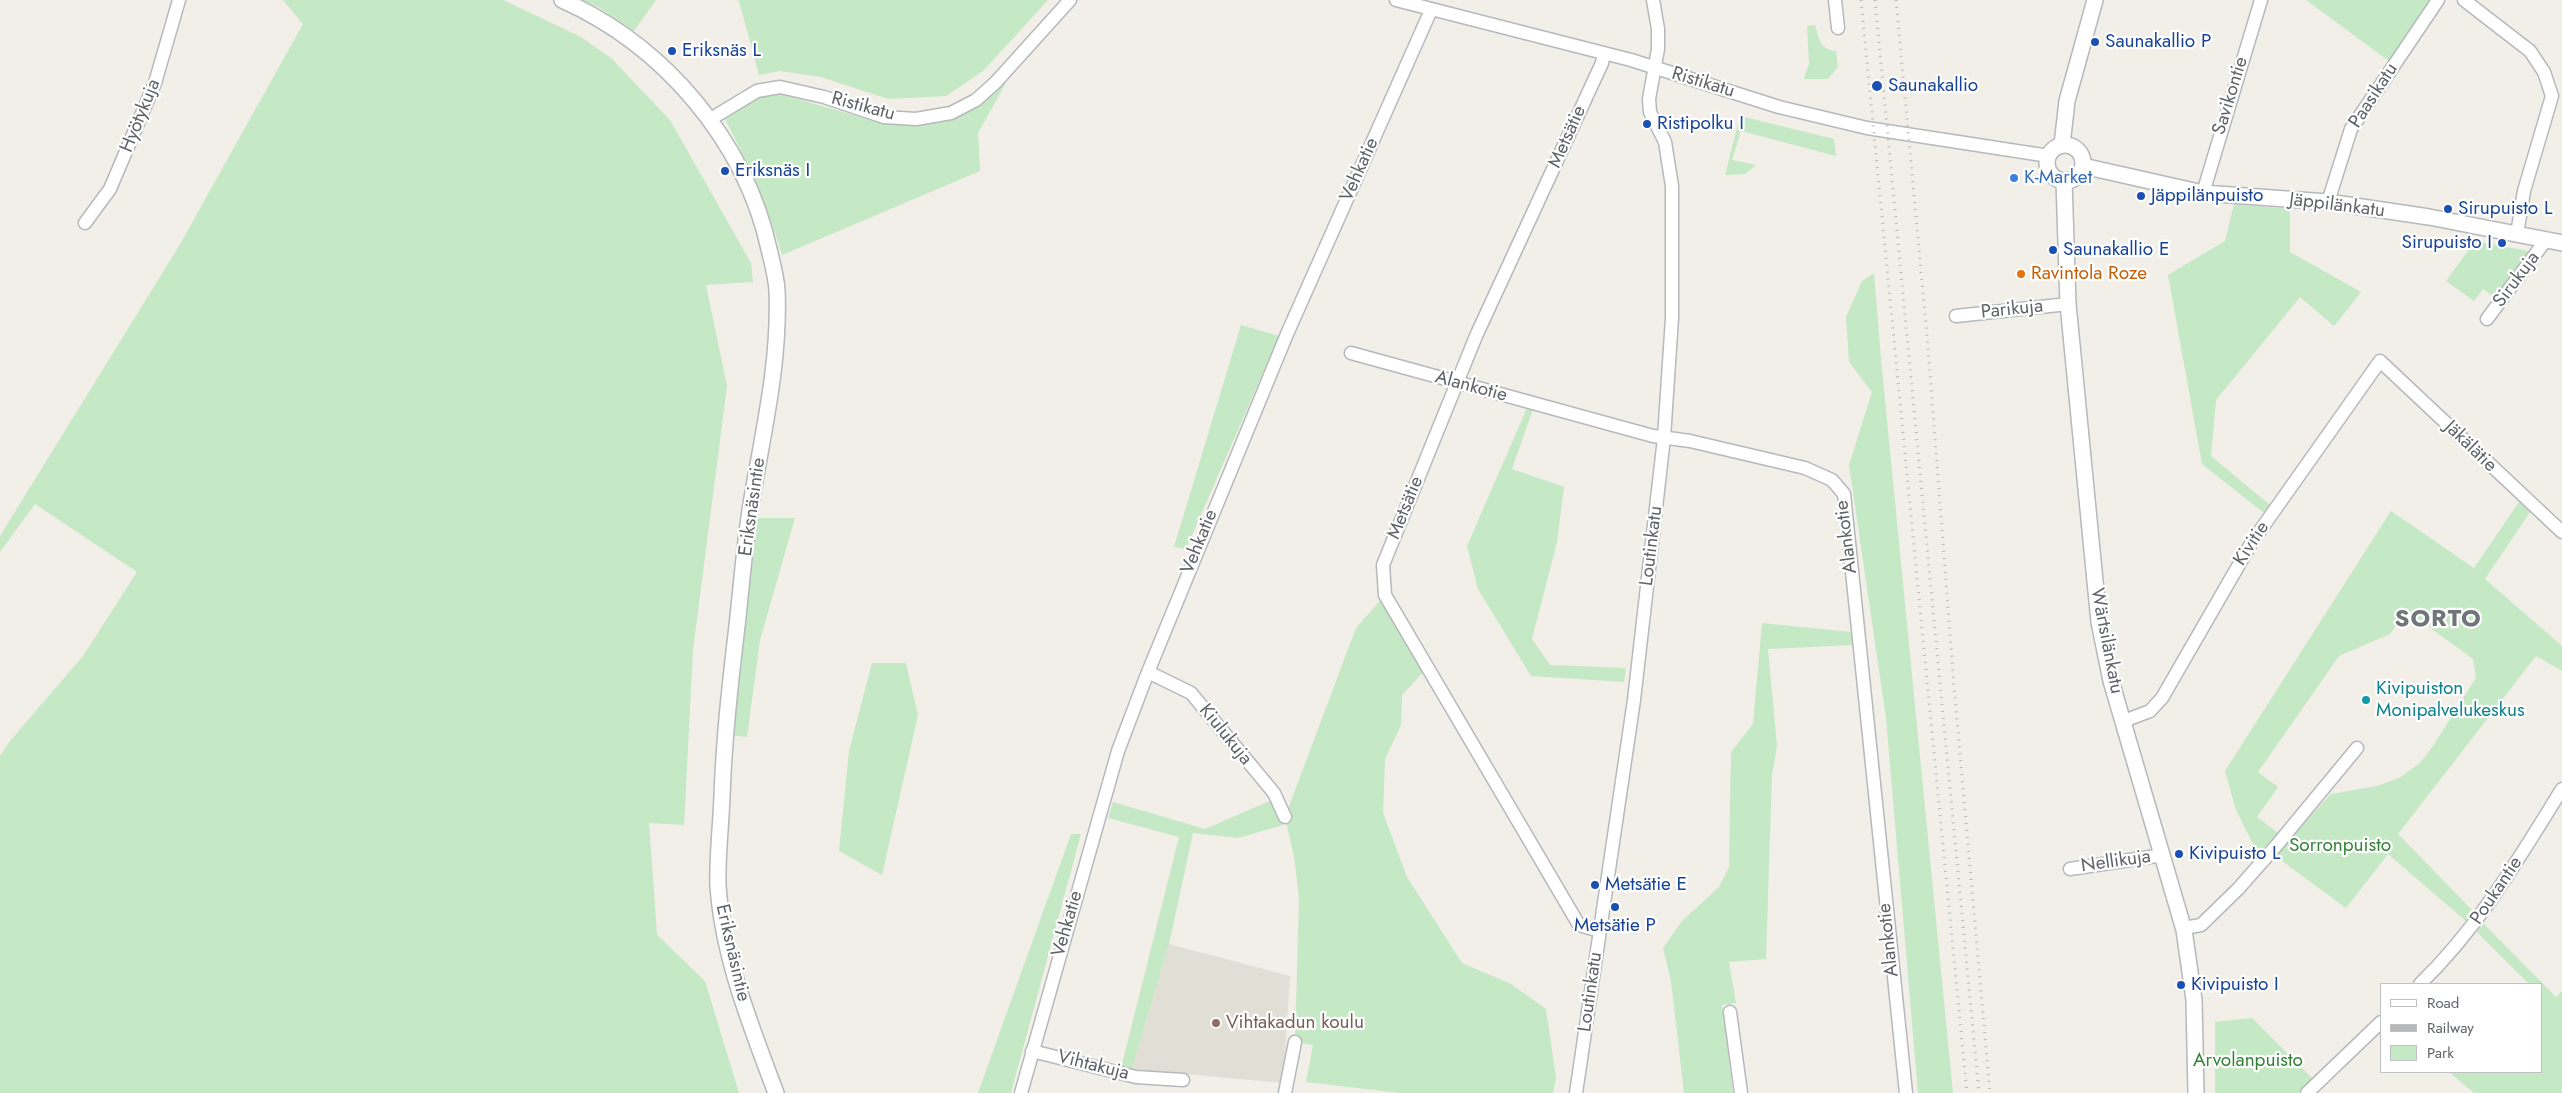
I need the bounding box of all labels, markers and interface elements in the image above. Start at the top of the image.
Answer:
place label: Saunakallio P [2105,31,2211,53]
marker: Saunakallio P [2089,36,2101,48]
place label: Eriksnäs L [682,40,761,62]
marker: Eriksnäs L [666,45,678,57]
street label: Savikontie [2208,54,2254,138]
street label: Paasikatu [2345,59,2403,133]
street label: Ristikatu [1669,63,1737,103]
place label: Saunakallio [1888,75,1978,97]
street label: Hyötykuja [116,76,166,156]
marker: Saunakallio [1870,79,1884,93]
street label: Ristikatu [829,88,897,126]
street label: Metsätie [1544,102,1592,172]
place label: Ristipolku I [1657,113,1744,135]
marker: Ristipolku I [1641,118,1653,130]
street label: Vehkatie [1336,135,1384,205]
place label: Eriksnäs I [735,160,810,182]
marker: Eriksnäs I [719,165,731,177]
place label: K-Market [2024,167,2092,189]
marker: K-Market [2008,172,2020,184]
place label: Jäppilänpuisto [2151,185,2263,207]
street label: Jäppilänkatu [2288,189,2386,223]
marker: Jäppilänpuisto [2135,190,2147,202]
place label: Sirupuisto L [2458,198,2552,220]
marker: Sirupuisto L [2442,203,2454,215]
place label: Sirupuisto I [2401,232,2492,254]
marker: Sirupuisto I [2496,237,2508,249]
place label: Saunakallio E [2063,239,2169,261]
marker: Saunakallio E [2047,244,2059,256]
street label: Sirukuja [2489,248,2545,312]
place label: Ravintola Roze [2031,263,2147,285]
marker: Ravintola Roze [2015,268,2027,280]
street label: Parikuja [1980,295,2044,325]
street label: Alankotie [1432,366,1510,408]
street label: Jäkälätie [2439,416,2501,478]
street label: Eriksnäsintie [735,456,771,558]
street label: Metsätie [1383,473,1429,543]
street label: Alankotie [1831,499,1863,575]
street label: Loutinkatu [1636,505,1668,587]
street label: Vehkatie [1177,506,1223,578]
street label: Kivitie [2229,518,2275,570]
street label: Wärtsilänkatu [2085,586,2127,696]
district label: SORTO [2394,606,2482,634]
place label: Kivipuiston Monipalvelukeskus [2376,678,2525,722]
marker: Kivipuiston Monipalvelukeskus [2360,694,2372,706]
street label: Kiulukuja [1193,700,1257,770]
park label: Sorronpuisto [2289,835,2391,857]
place label: Kivipuisto L [2189,843,2281,865]
street label: Nellikuja [2080,846,2152,878]
marker: Kivipuisto L [2173,848,2185,860]
street label: Poukantie [2466,853,2528,929]
place label: Metsätie E [1605,874,1687,896]
marker: Metsätie E [1589,879,1601,891]
street label: Vehkatie [1048,888,1088,960]
marker: Metsätie P [1609,901,1621,913]
street label: Eriksnäsintie [710,902,754,1004]
street label: Alankotie [1874,902,1904,978]
place label: Metsätie P [1574,915,1656,937]
street label: Loutinkatu [1574,951,1608,1033]
place label: Kivipuisto I [2191,974,2279,996]
marker: Kivipuisto I [2175,979,2187,991]
legend [2380,983,2542,1073]
text: Road [2427,992,2459,1014]
place label: Vihtakadun koulu [1226,1012,1364,1034]
marker: Vihtakadun koulu [1210,1017,1222,1029]
text: Railway [2427,1017,2474,1039]
text: Park [2427,1042,2454,1064]
street label: Vihtakuja [1055,1046,1131,1086]
park label: Arvolanpuisto [2193,1050,2303,1072]

